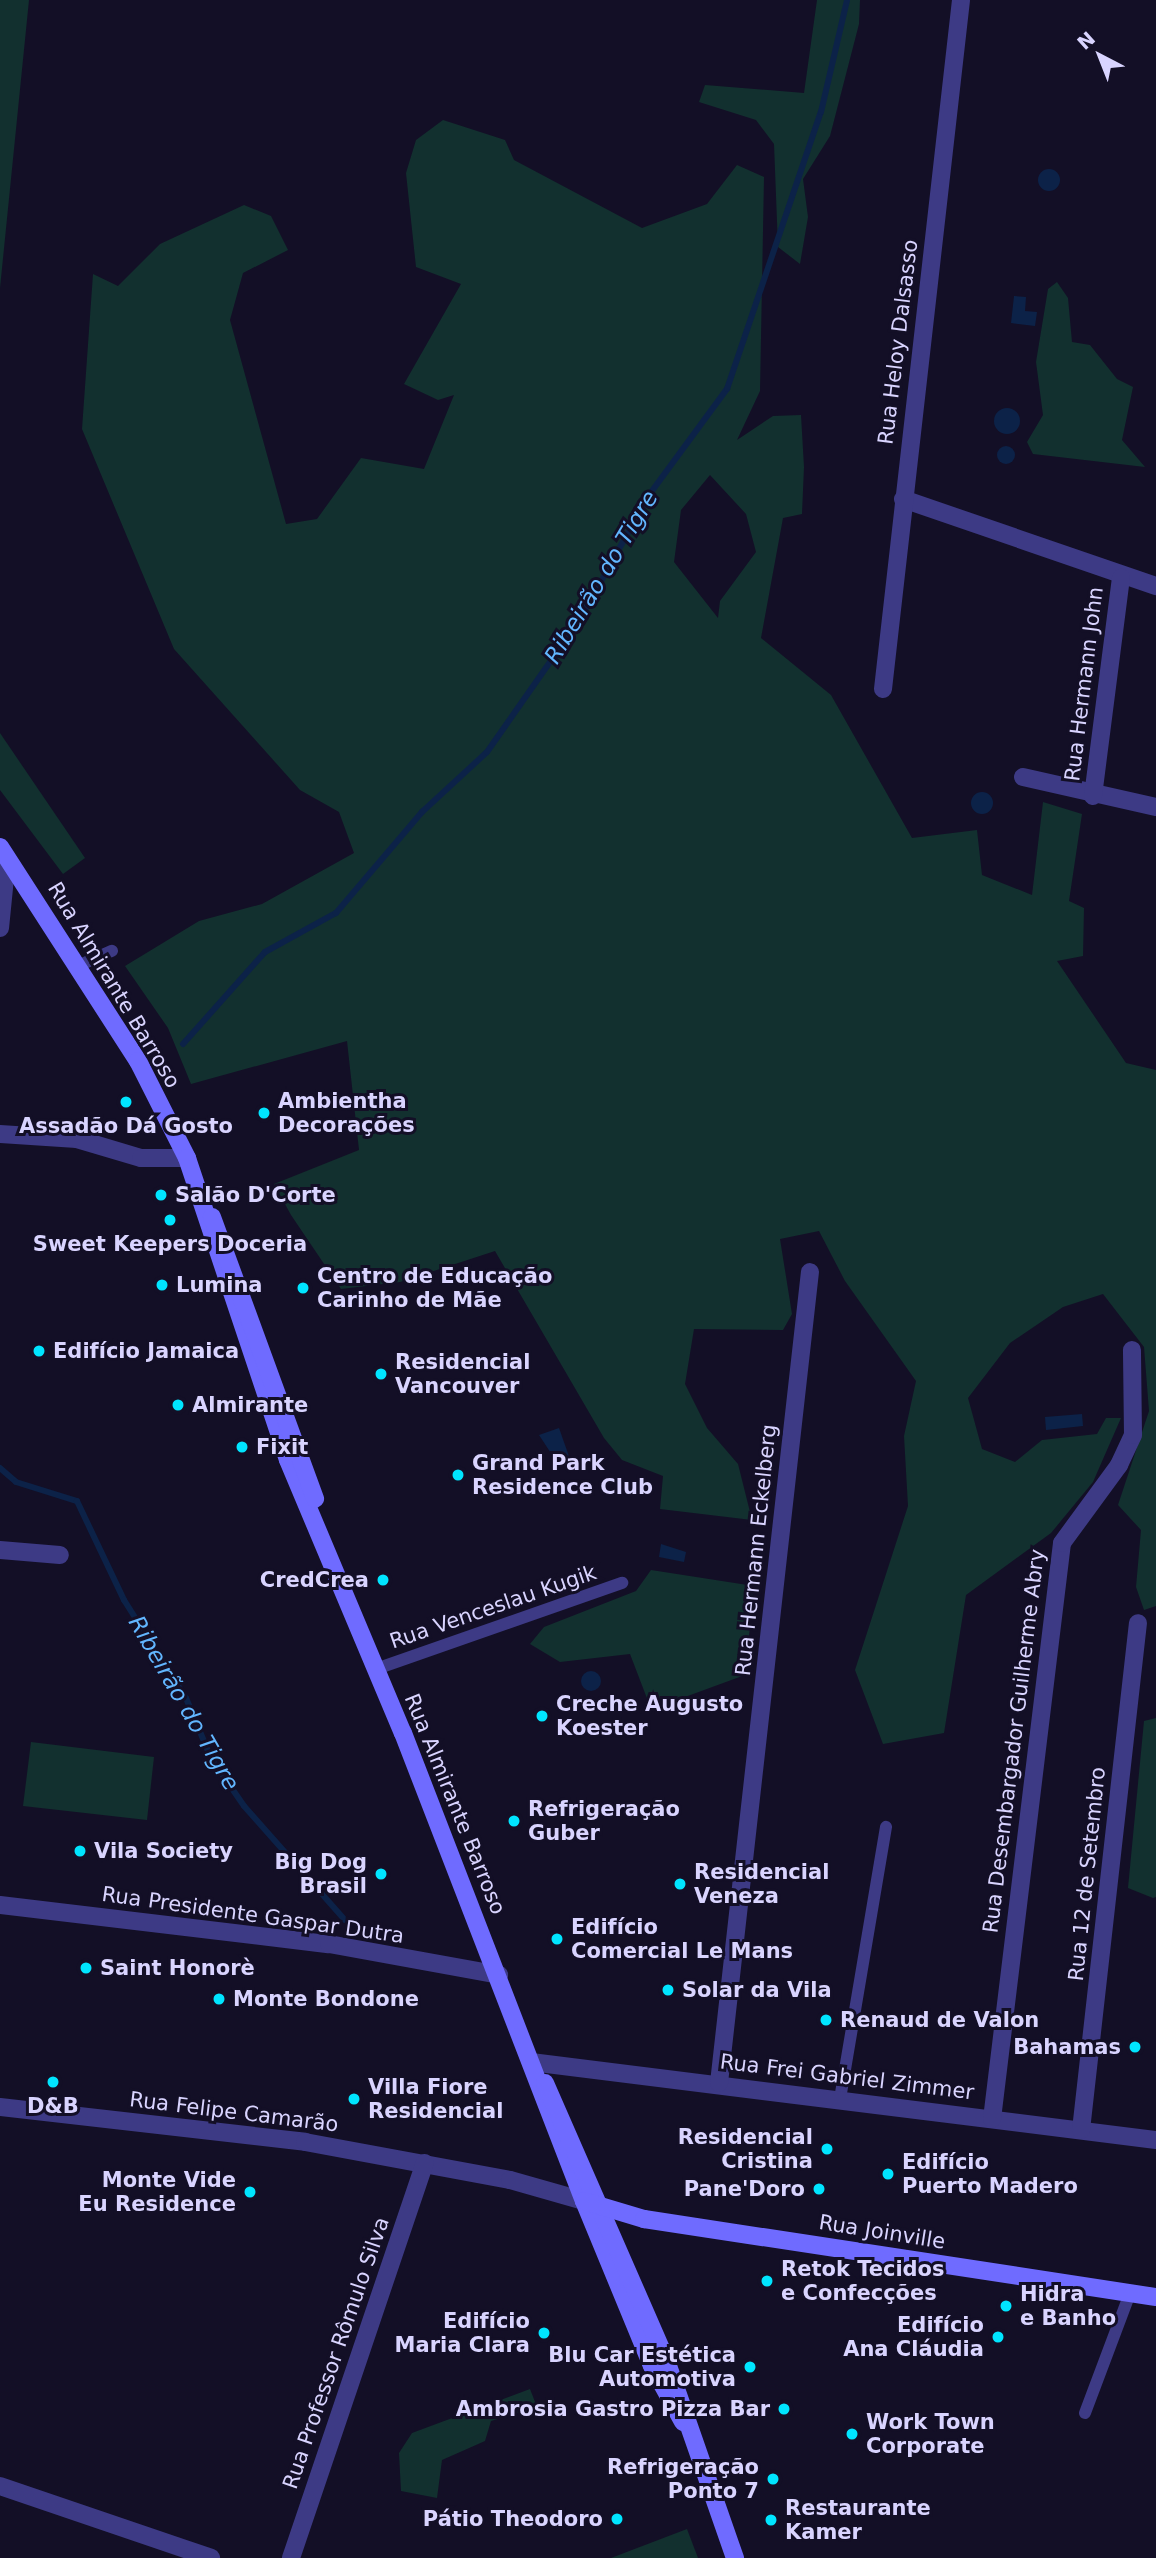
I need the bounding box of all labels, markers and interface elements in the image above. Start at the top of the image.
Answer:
north arrow [1065,21,1135,91]
text: N [1073,27,1099,54]
street label: Rua Heloy Dalsasso [873,238,923,446]
water label: Ribeirão do Tigre [538,485,664,669]
street label: Rua Hermann John [1060,585,1108,783]
street label: Rua Almirante Barroso [42,877,186,1093]
place label: Ambientha Decorações [278,1088,415,1138]
marker: Assadão Dá Gosto [118,1094,134,1110]
marker: Ambientha Decorações [256,1105,272,1121]
place label: Assadão Dá Gosto [19,1113,233,1139]
place label: Salão D'Corte [175,1182,336,1208]
marker: Salão D'Corte [153,1187,169,1203]
marker: Sweet Keepers Doceria [162,1212,178,1228]
place label: Sweet Keepers Doceria [33,1231,307,1257]
place label: Centro de Educação Carinho de Mãe [317,1263,552,1313]
place label: Lumina [176,1272,263,1298]
marker: Lumina [154,1277,170,1293]
marker: Centro de Educação Carinho de Mãe [295,1280,311,1296]
place label: Edifício Jamaica [53,1338,239,1364]
marker: Edifício Jamaica [31,1343,47,1359]
place label: Residencial Vancouver [395,1349,530,1399]
marker: Residencial Vancouver [373,1366,389,1382]
place label: Almirante [192,1392,308,1418]
marker: Almirante [170,1397,186,1413]
street label: Rua Hermann Eckelberg [730,1423,782,1677]
place label: Fixit [256,1434,308,1460]
marker: Fixit [234,1439,250,1455]
place label: Grand Park Residence Club [472,1450,653,1500]
marker: Grand Park Residence Club [450,1467,466,1483]
street label: Rua Desembargador Guilherme Abry [978,1548,1050,1934]
street label: Rua Venceslau Kugik [386,1560,600,1654]
place label: CredCrea [260,1567,369,1593]
marker: CredCrea [375,1572,391,1588]
water label: Ribeirão do Tigre [123,1611,245,1795]
street label: Rua Almirante Barroso [399,1690,511,1918]
place label: Creche Augusto Koester [556,1691,743,1741]
marker: Creche Augusto Koester [534,1708,550,1724]
street label: Rua 12 de Setembro [1063,1766,1111,1982]
place label: Refrigeração Guber [528,1796,680,1846]
marker: Refrigeração Guber [506,1813,522,1829]
place label: Vila Society [94,1838,233,1864]
marker: Vila Society [72,1843,88,1859]
place label: Big Dog Brasil [275,1849,367,1899]
place label: Residencial Veneza [694,1859,829,1909]
marker: Big Dog Brasil [373,1866,389,1882]
marker: Residencial Veneza [672,1876,688,1892]
street label: Rua Presidente Gaspar Dutra [100,1881,406,1949]
place label: Edifício Comercial Le Mans [571,1914,793,1964]
marker: Edifício Comercial Le Mans [549,1931,565,1947]
place label: Saint Honorè [100,1955,255,1981]
marker: Saint Honorè [78,1960,94,1976]
place label: Solar da Vila [682,1977,832,2003]
marker: Solar da Vila [660,1982,676,1998]
place label: Monte Bondone [233,1986,419,2012]
marker: Monte Bondone [211,1991,227,2007]
place label: Renaud de Valon [840,2007,1039,2033]
marker: Renaud de Valon [818,2012,834,2028]
place label: Bahamas [1013,2034,1121,2060]
marker: Bahamas [1127,2039,1143,2055]
street label: Rua Frei Gabriel Zimmer [719,2049,975,2105]
marker: D&B [45,2074,61,2090]
place label: Villa Fiore Residencial [368,2074,503,2124]
street label: Rua Felipe Camarão [128,2087,340,2137]
marker: Villa Fiore Residencial [346,2091,362,2107]
place label: D&B [27,2093,79,2119]
place label: Residencial Cristina [678,2124,813,2174]
marker: Residencial Cristina [819,2141,835,2157]
place label: Edifício Puerto Madero [902,2149,1078,2199]
marker: Edifício Puerto Madero [880,2166,896,2182]
place label: Monte Vide Eu Residence [78,2167,236,2217]
place label: Pane'Doro [684,2176,805,2202]
marker: Pane'Doro [811,2181,827,2197]
marker: Monte Vide Eu Residence [242,2184,258,2200]
street label: Rua Joinville [817,2210,947,2254]
street label: Rua Professor Rômulo Silva [278,2214,394,2492]
place label: Retok Tecidos e Confecções [781,2256,945,2306]
marker: Retok Tecidos e Confecções [759,2273,775,2289]
place label: Hidra e Banho [1020,2281,1116,2331]
marker: Hidra e Banho [998,2298,1014,2314]
place label: Edifício Maria Clara [395,2308,530,2358]
place label: Edifício Ana Cláudia [843,2312,984,2362]
marker: Edifício Maria Clara [536,2325,552,2341]
marker: Edifício Ana Cláudia [990,2329,1006,2345]
place label: Blu Car Estética Automotiva [548,2342,736,2392]
marker: Blu Car Estética Automotiva [742,2359,758,2375]
place label: Ambrosia Gastro Pizza Bar [456,2396,770,2422]
marker: Ambrosia Gastro Pizza Bar [776,2401,792,2417]
place label: Work Town Corporate [866,2409,995,2459]
marker: Work Town Corporate [844,2426,860,2442]
place label: Refrigeração Ponto 7 [607,2454,759,2504]
marker: Refrigeração Ponto 7 [765,2471,781,2487]
place label: Restaurante Kamer [785,2495,931,2545]
place label: Pátio Theodoro [423,2506,603,2532]
marker: Pátio Theodoro [609,2511,625,2527]
marker: Restaurante Kamer [763,2512,779,2528]

